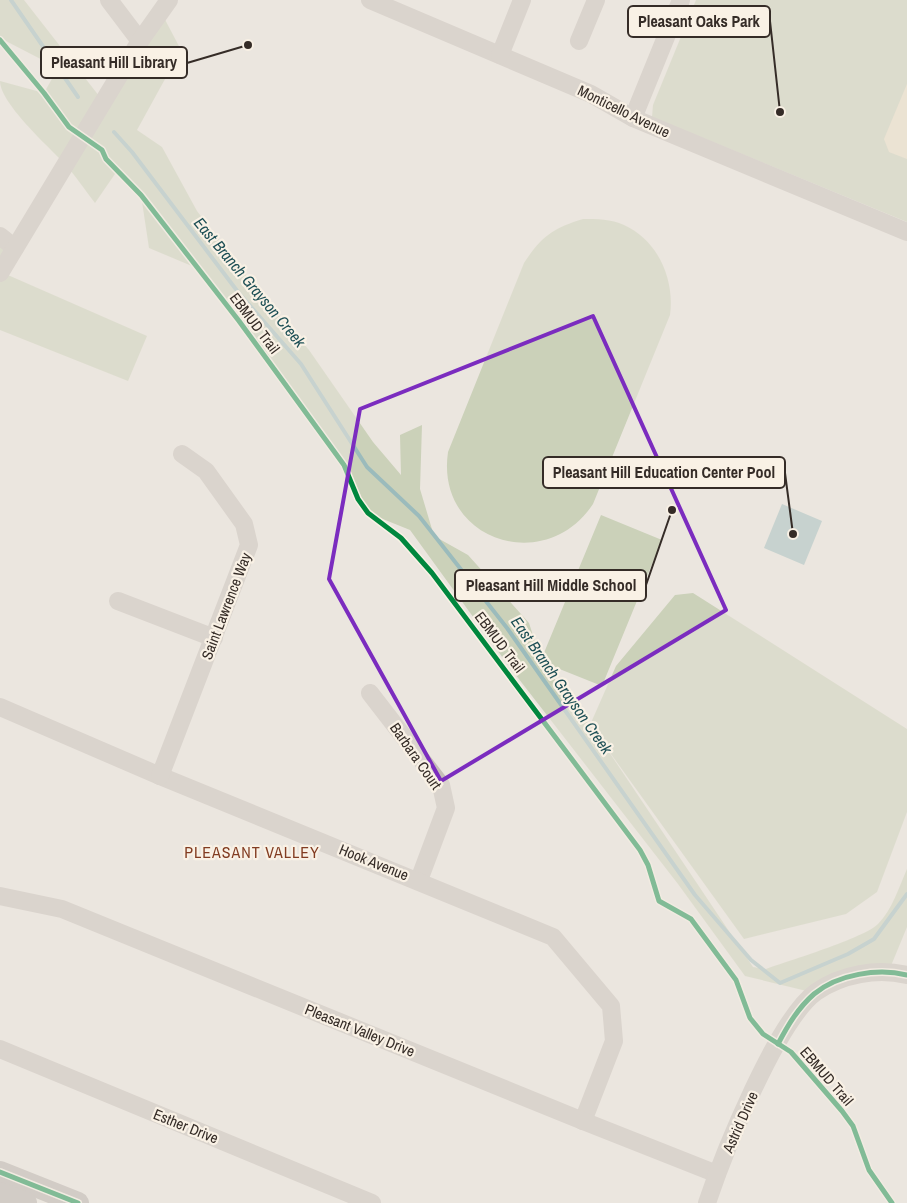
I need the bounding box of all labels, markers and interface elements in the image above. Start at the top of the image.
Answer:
callout: Pleasant Oaks Park [628,6,770,37]
text: Pleasant Oaks Park [638,10,761,32]
callout: Pleasant Hill Library [41,47,187,78]
text: Pleasant Hill Library [51,51,178,73]
street label: Monticello Avenue [574,80,674,142]
water label: East Branch Grayson Creek [189,212,311,352]
street label: EBMUD Trail [225,288,285,358]
callout: Pleasant Hill Education Center Pool [543,457,785,488]
text: Pleasant Hill Education Center Pool [553,461,775,483]
street label: Saint Lawrence Way [196,549,256,663]
callout: Pleasant Hill Middle School [455,570,646,601]
text: Pleasant Hill Middle School [466,574,636,596]
street label: EBMUD Trail [470,607,530,677]
water label: East Branch Grayson Creek [506,612,618,759]
street label: Barbara Court [385,718,447,794]
street label: Hook Avenue [336,839,412,885]
district label: PLEASANT VALLEY [184,841,320,863]
street label: Pleasant Valley Drive [302,998,418,1062]
street label: EBMUD Trail [796,1042,858,1110]
street label: Astrid Drive [717,1088,763,1157]
street label: Esther Drive [150,1103,222,1149]

